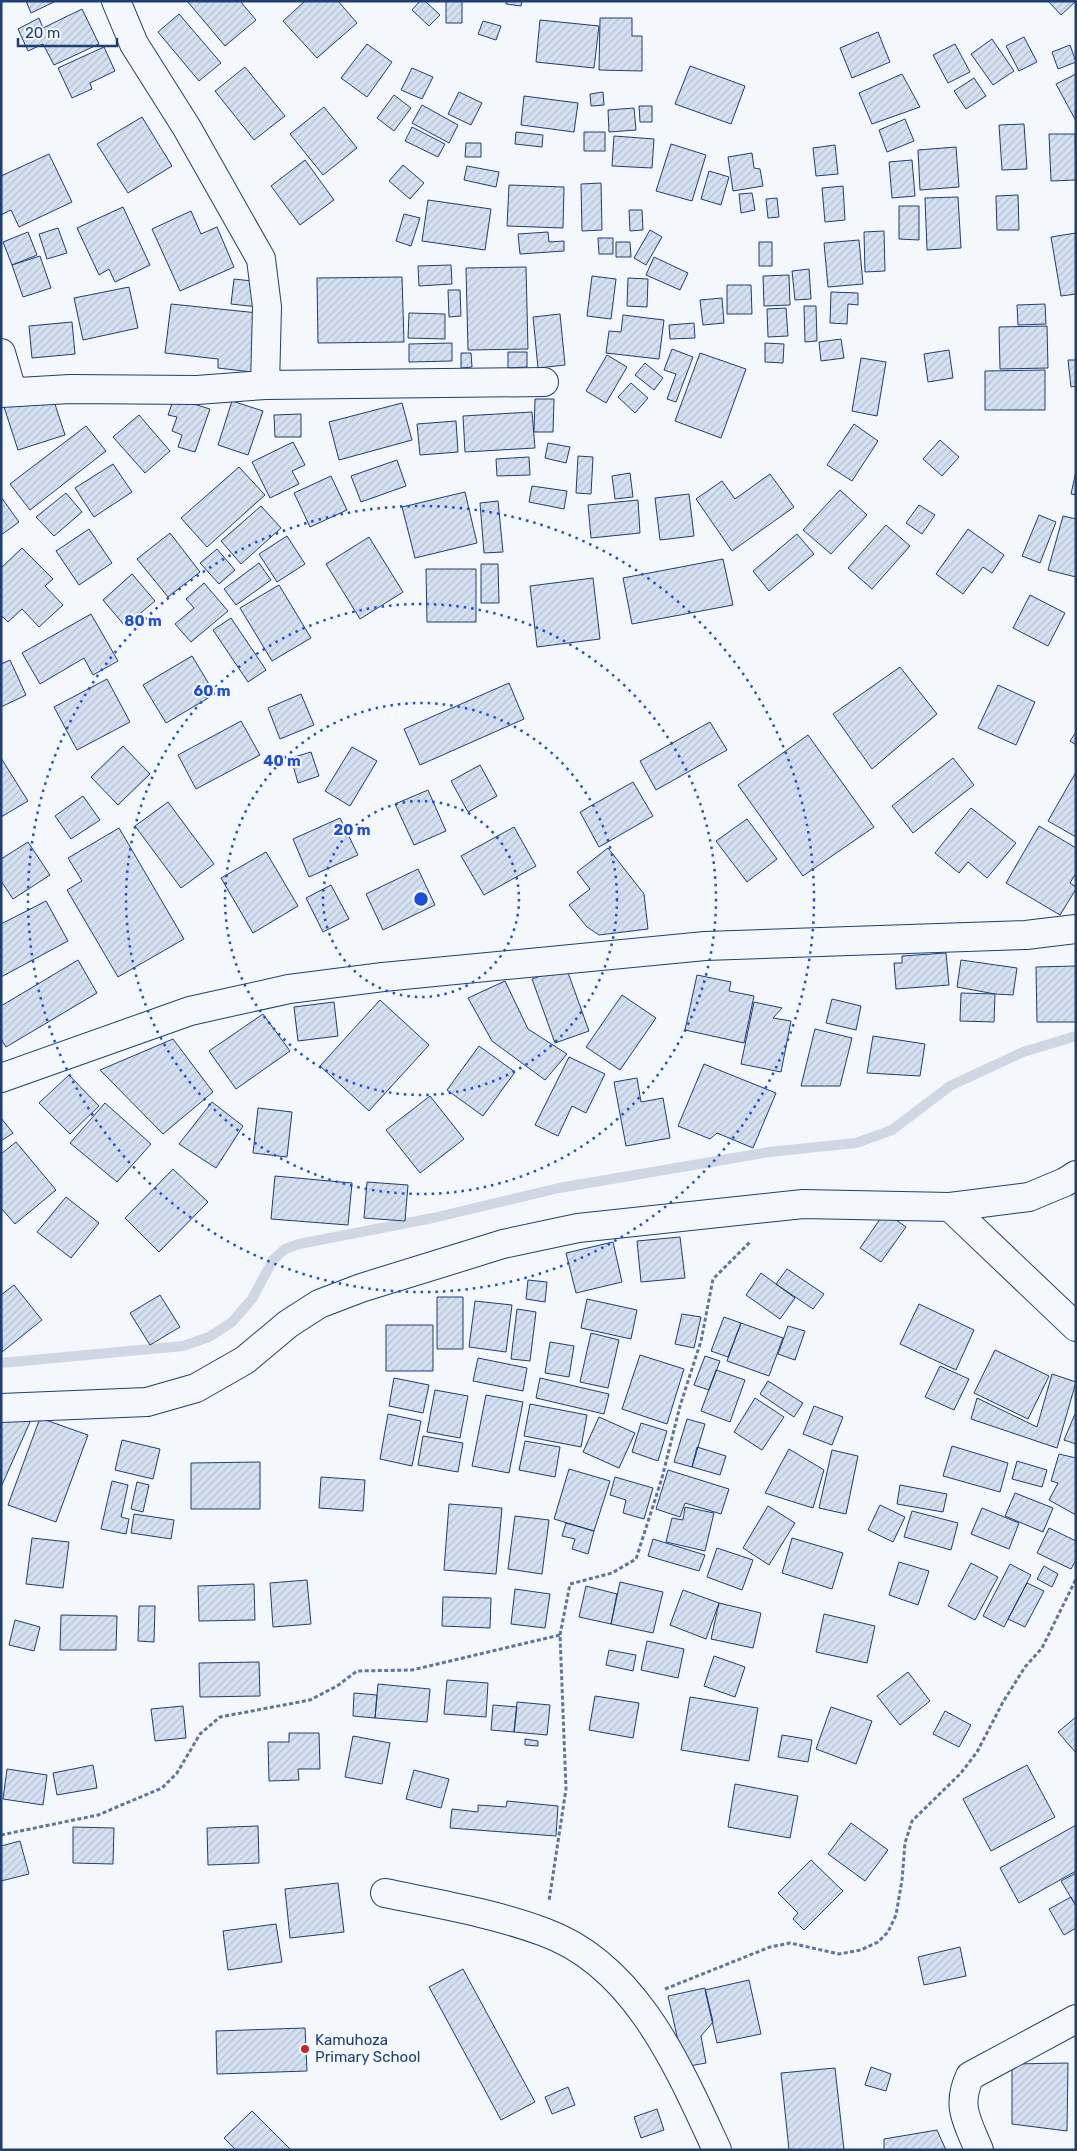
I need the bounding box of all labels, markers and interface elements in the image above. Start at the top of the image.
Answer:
scale bar [18,15,116,47]
text: 20 m [25,24,60,42]
text: 80 m [124,612,162,630]
text: 60 m [194,682,230,700]
text: 40 m [263,752,301,770]
text: 20 m [334,821,370,839]
centre of rings [412,890,430,908]
place label: Kamuhoza Primary School [315,2031,420,2066]
marker: Kamuhoza Primary School [299,2043,311,2055]

